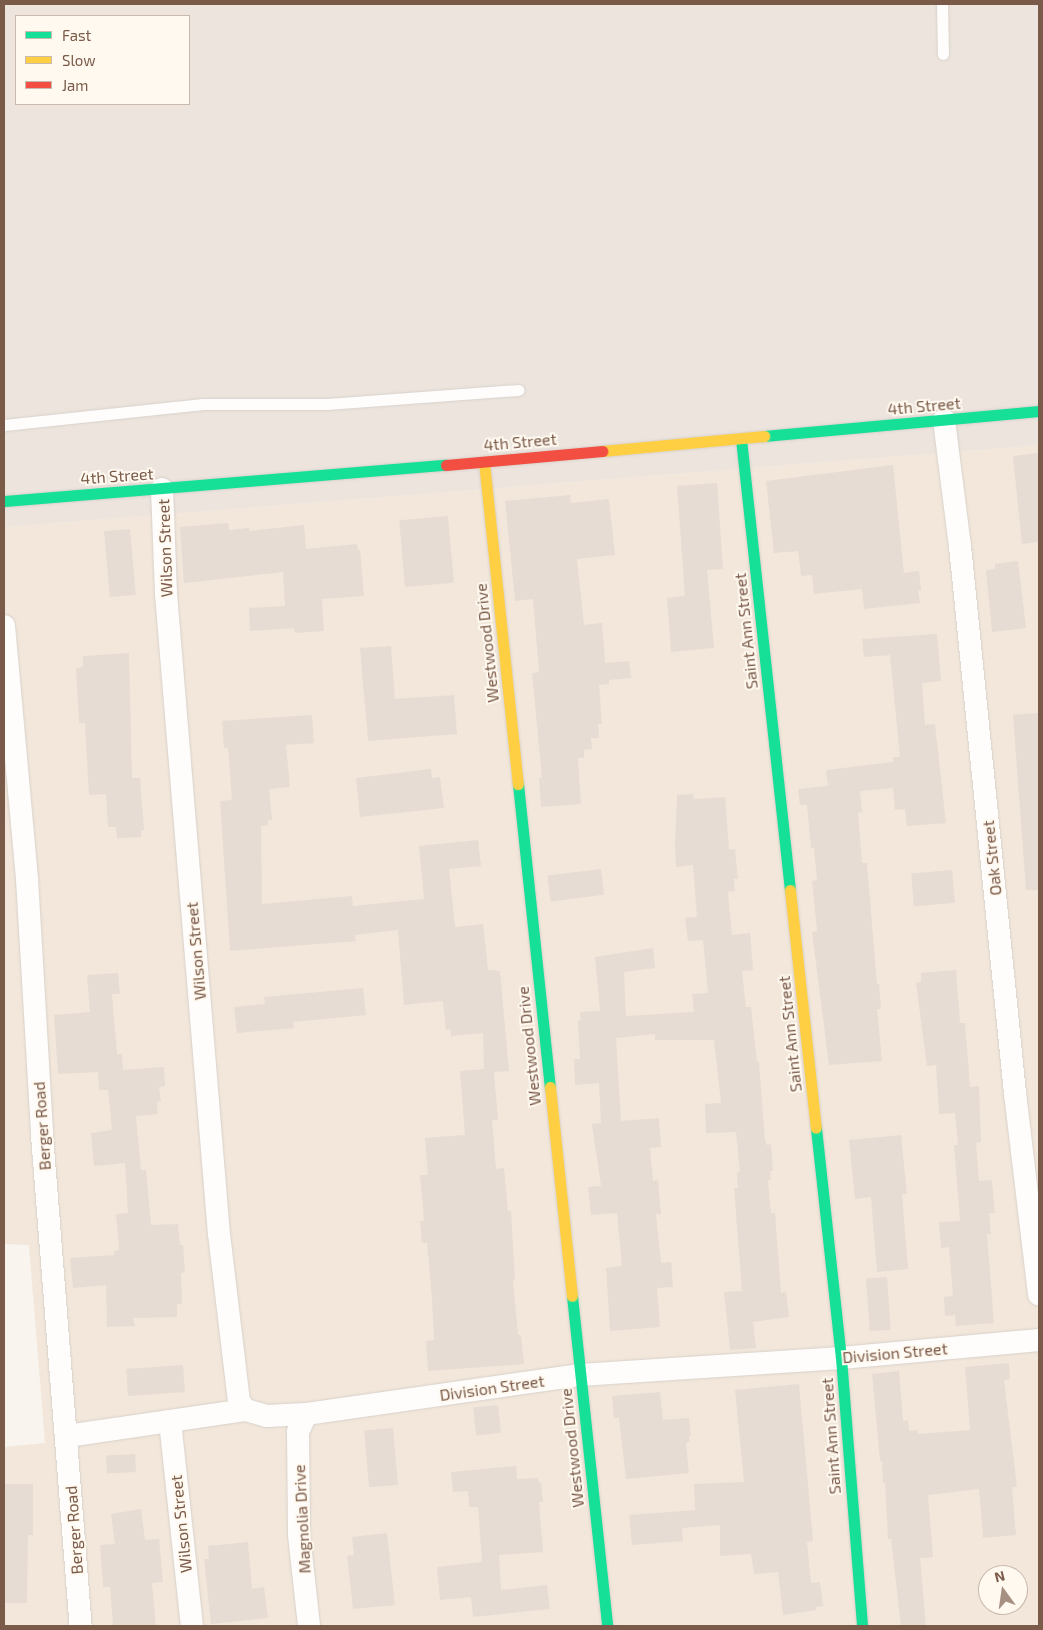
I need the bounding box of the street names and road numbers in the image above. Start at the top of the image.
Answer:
street label: 4th Street [887,393,961,419]
street label: 4th Street [483,429,557,455]
street label: 4th Street [80,464,154,488]
street label: Wilson Street [154,498,176,598]
street label: Saint Ann Street [730,572,762,690]
street label: Westwood Drive [471,582,503,704]
street label: Oak Street [978,819,1006,897]
street label: Wilson Street [182,901,210,1001]
street label: Saint Ann Street [774,975,806,1093]
street label: Westwood Drive [513,985,545,1107]
street label: Berger Road [29,1081,55,1171]
street label: Division Street [842,1339,948,1367]
street label: Division Street [438,1371,546,1405]
street label: Saint Ann Street [817,1377,845,1495]
street label: Westwood Drive [556,1387,588,1509]
street label: Magnolia Drive [290,1464,314,1574]
street label: Wilson Street [166,1474,196,1574]
street label: Berger Road [61,1485,87,1575]

